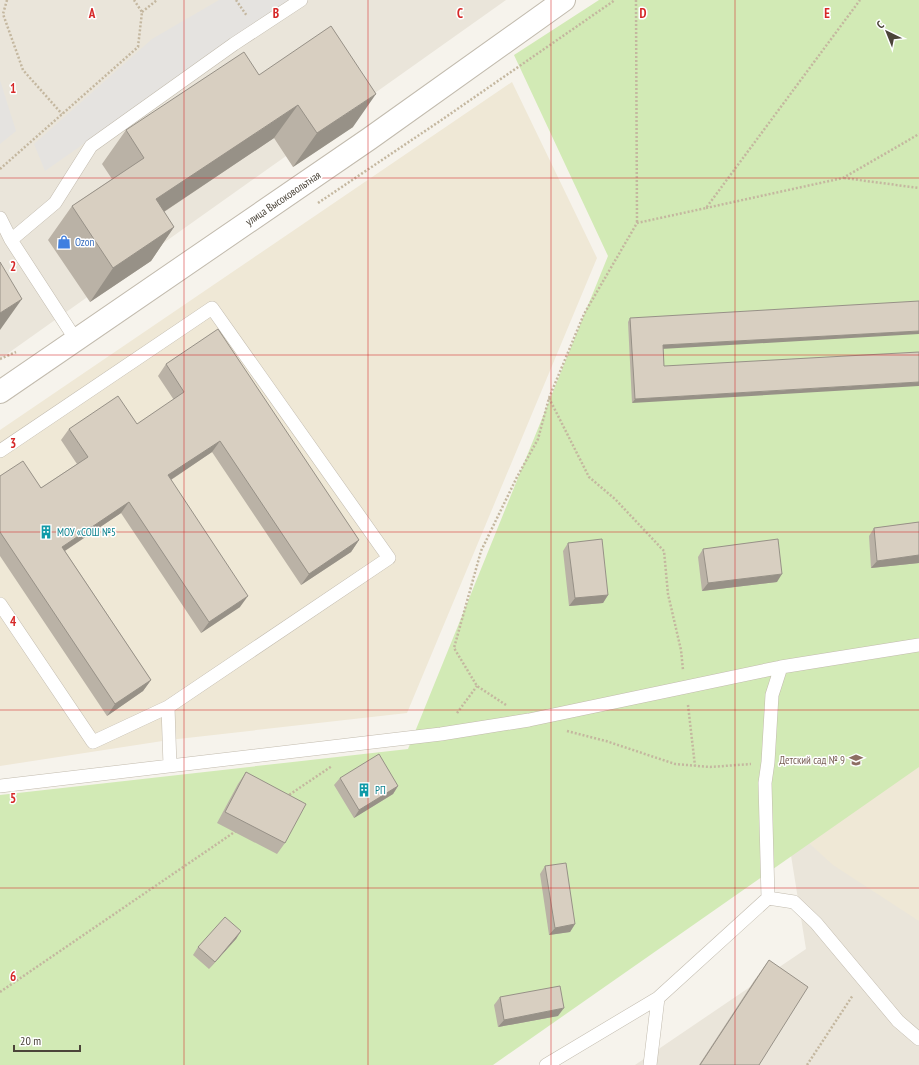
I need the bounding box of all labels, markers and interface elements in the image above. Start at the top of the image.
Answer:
text: A [88,5,96,22]
text: B [273,5,279,22]
text: C [457,5,463,22]
text: D [640,5,647,22]
text: E [824,5,830,22]
north arrow [867,12,907,52]
text: С [874,18,887,32]
text: 1 [10,80,16,97]
street label: улица Высоковольтная [243,168,323,228]
shop icon: Ozon [56,234,72,250]
place label: Ozon [75,235,94,249]
text: 2 [10,258,16,275]
text: 3 [10,435,16,452]
building icon: МОУ «СОШ №5 [38,524,54,540]
place label: МОУ «СОШ №5 [57,525,116,539]
text: 4 [10,613,17,630]
school or university icon: Детский сад № 9 [848,752,864,768]
place label: Детский сад № 9 [779,753,845,767]
building icon: РП [356,782,372,798]
place label: РП [375,783,386,797]
text: 5 [10,790,16,807]
text: 6 [10,968,16,985]
scale bar [14,1027,80,1053]
text: 20 m [20,1033,41,1048]

